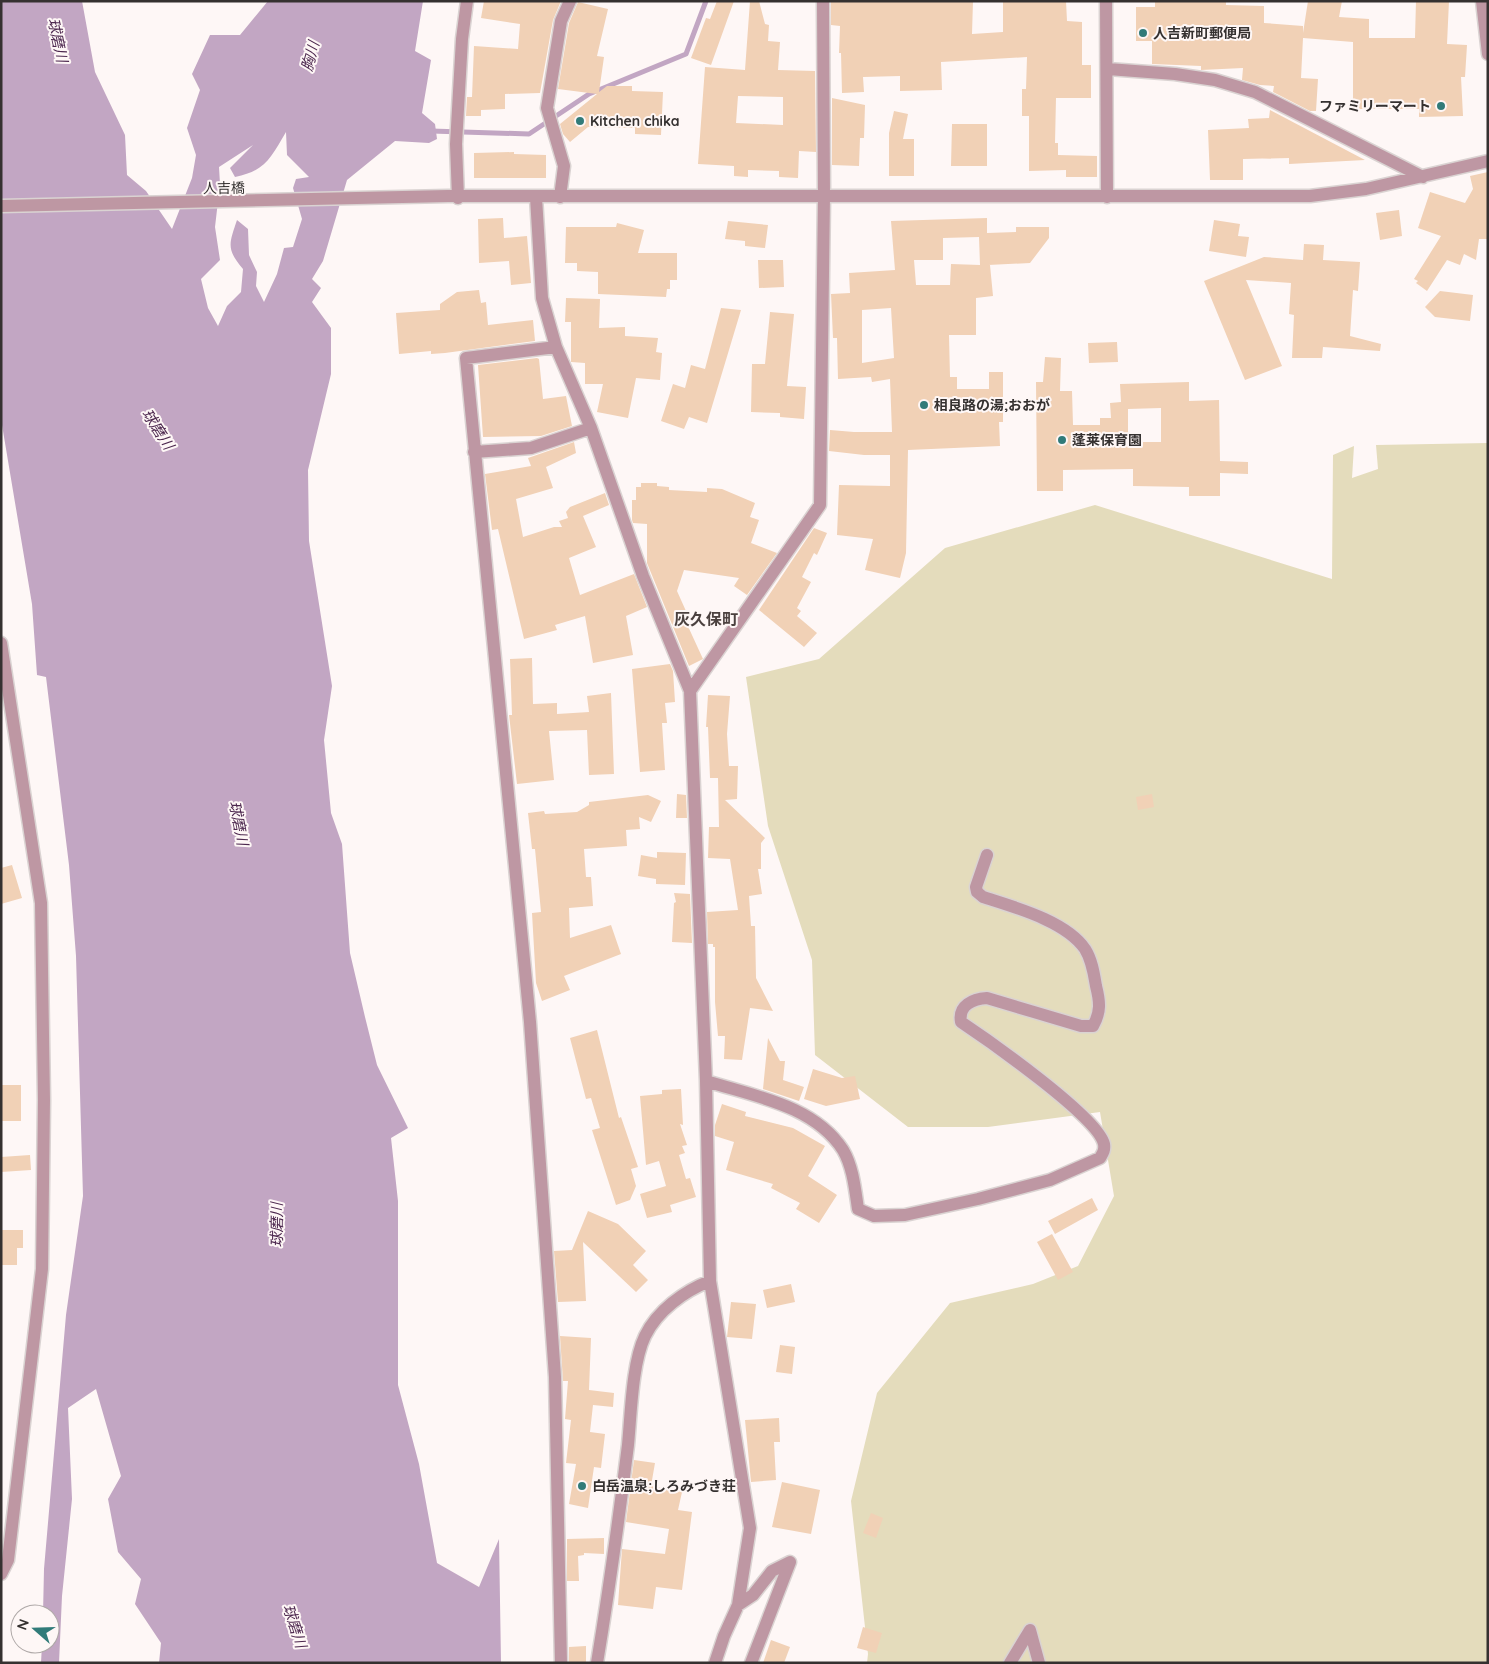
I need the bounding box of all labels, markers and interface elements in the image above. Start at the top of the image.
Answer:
water label: 球磨川 [44,16,72,66]
place label: 人吉新町郵便局 [1153,24,1251,42]
marker: 人吉新町郵便局 [1137,27,1149,39]
water label: 胸川 [297,37,324,73]
place label: ファミリーマート [1319,97,1431,115]
marker: ファミリーマート [1435,100,1447,112]
place label: Kitchen chika [590,112,680,130]
marker: Kitchen chika [574,115,586,127]
street label: 人吉橋 [203,179,245,197]
place label: 相良路の湯;おおが [934,396,1050,414]
marker: 相良路の湯;おおが [918,399,930,411]
water label: 球磨川 [138,405,179,455]
place label: 蓬莱保育園 [1072,431,1142,449]
marker: 蓬莱保育園 [1056,434,1068,446]
district label: 灰久保町 [674,609,738,629]
water label: 球磨川 [225,799,253,849]
water label: 球磨川 [267,1201,286,1248]
place label: 白岳温泉;しろみづき荘 [592,1477,736,1495]
marker: 白岳温泉;しろみづき荘 [576,1480,588,1492]
water label: 球磨川 [279,1602,312,1652]
north arrow [10,1604,60,1654]
text: N [13,1617,33,1632]

